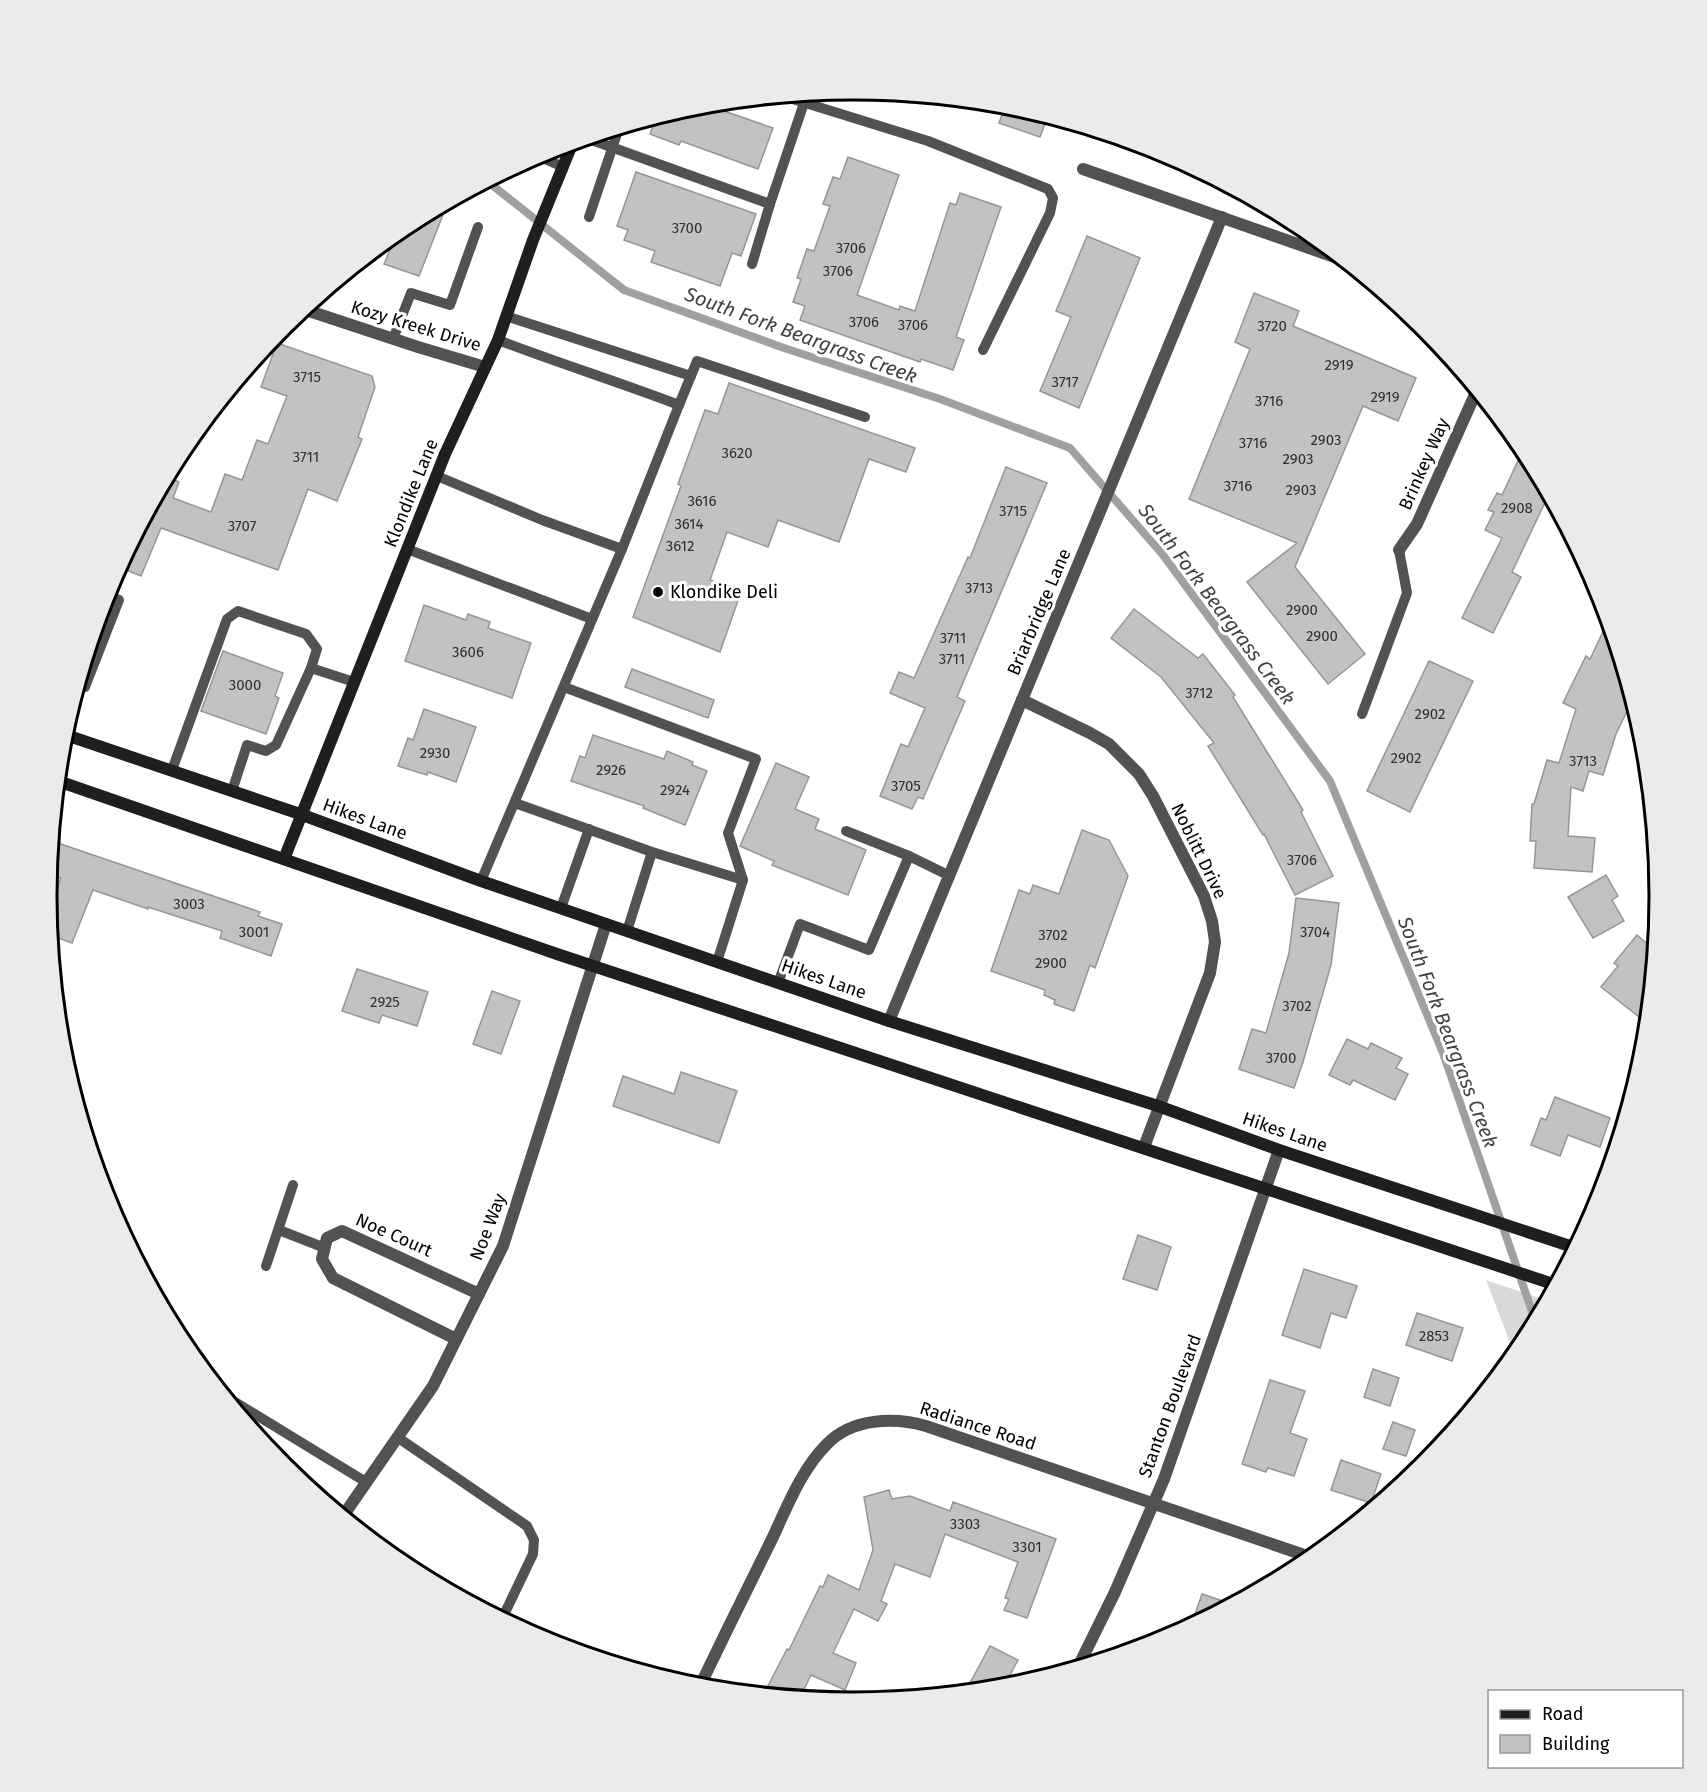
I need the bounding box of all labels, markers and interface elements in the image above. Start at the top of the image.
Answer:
house number: 3700 [672,219,702,237]
house number: 3706 [836,239,866,257]
house number: 3706 [823,262,853,280]
water label: South Fork Beargrass Creek [681,281,921,388]
street label: Kozy Kreek Drive [348,296,484,356]
house number: 3706 [849,313,879,331]
house number: 3706 [898,316,928,334]
house number: 3720 [1257,317,1287,335]
house number: 2919 [1324,356,1354,374]
house number: 3715 [293,368,321,386]
house number: 3717 [1052,373,1079,391]
house number: 2919 [1370,388,1400,406]
house number: 3716 [1255,392,1283,410]
street label: Brinkey Way [1394,414,1454,514]
house number: 2903 [1311,431,1341,449]
house number: 3716 [1239,434,1267,452]
street label: Klondike Lane [379,435,443,551]
house number: 3620 [721,444,753,462]
house number: 3711 [293,448,319,466]
house number: 2903 [1283,450,1313,468]
house number: 3716 [1224,477,1252,495]
house number: 2903 [1286,481,1316,499]
house number: 3616 [687,492,717,510]
water label: South Fork Beargrass Creek [1133,498,1300,709]
house number: 2908 [1501,499,1533,517]
house number: 3715 [999,502,1027,520]
house number: 3614 [674,515,704,533]
house number: 3707 [228,517,257,535]
house number: 3612 [666,537,694,555]
street label: Briarbridge Lane [1002,545,1076,679]
house number: 3713 [965,579,993,597]
place label: Klondike Deli [670,581,778,603]
marker: Klondike Deli [651,585,665,599]
house number: 2900 [1286,601,1318,619]
house number: 2900 [1306,627,1338,645]
house number: 3711 [940,629,966,647]
house number: 3606 [452,643,484,661]
house number: 3711 [939,650,965,668]
house number: 3000 [229,676,261,694]
house number: 3712 [1185,684,1213,702]
house number: 2902 [1415,705,1445,723]
house number: 2930 [420,744,450,762]
house number: 2902 [1391,749,1421,767]
house number: 3713 [1569,752,1597,770]
house number: 2926 [596,761,626,779]
house number: 3705 [891,777,921,795]
house number: 2924 [660,781,690,799]
street label: Hikes Lane [320,794,410,844]
street label: Noblitt Drive [1166,800,1232,902]
house number: 3706 [1287,851,1317,869]
house number: 3003 [173,895,205,913]
water label: South Fork Beargrass Creek [1392,912,1503,1151]
house number: 3001 [239,923,269,941]
house number: 3704 [1300,923,1330,941]
house number: 3702 [1038,926,1068,944]
street label: Hikes Lane [779,954,869,1004]
house number: 2900 [1035,954,1067,972]
house number: 2925 [370,993,400,1011]
house number: 3702 [1282,997,1312,1015]
house number: 3700 [1266,1049,1296,1067]
street label: Hikes Lane [1240,1107,1330,1157]
street label: Noe Way [465,1190,511,1264]
street label: Noe Court [352,1208,436,1262]
house number: 2853 [1419,1327,1449,1345]
street label: Stanton Boulevard [1134,1331,1206,1481]
street label: Radiance Road [917,1397,1039,1455]
house number: 3303 [950,1515,980,1533]
house number: 3301 [1012,1538,1042,1556]
legend [1488,1690,1683,1768]
text: Road [1542,1703,1584,1725]
text: Building [1542,1733,1610,1755]

